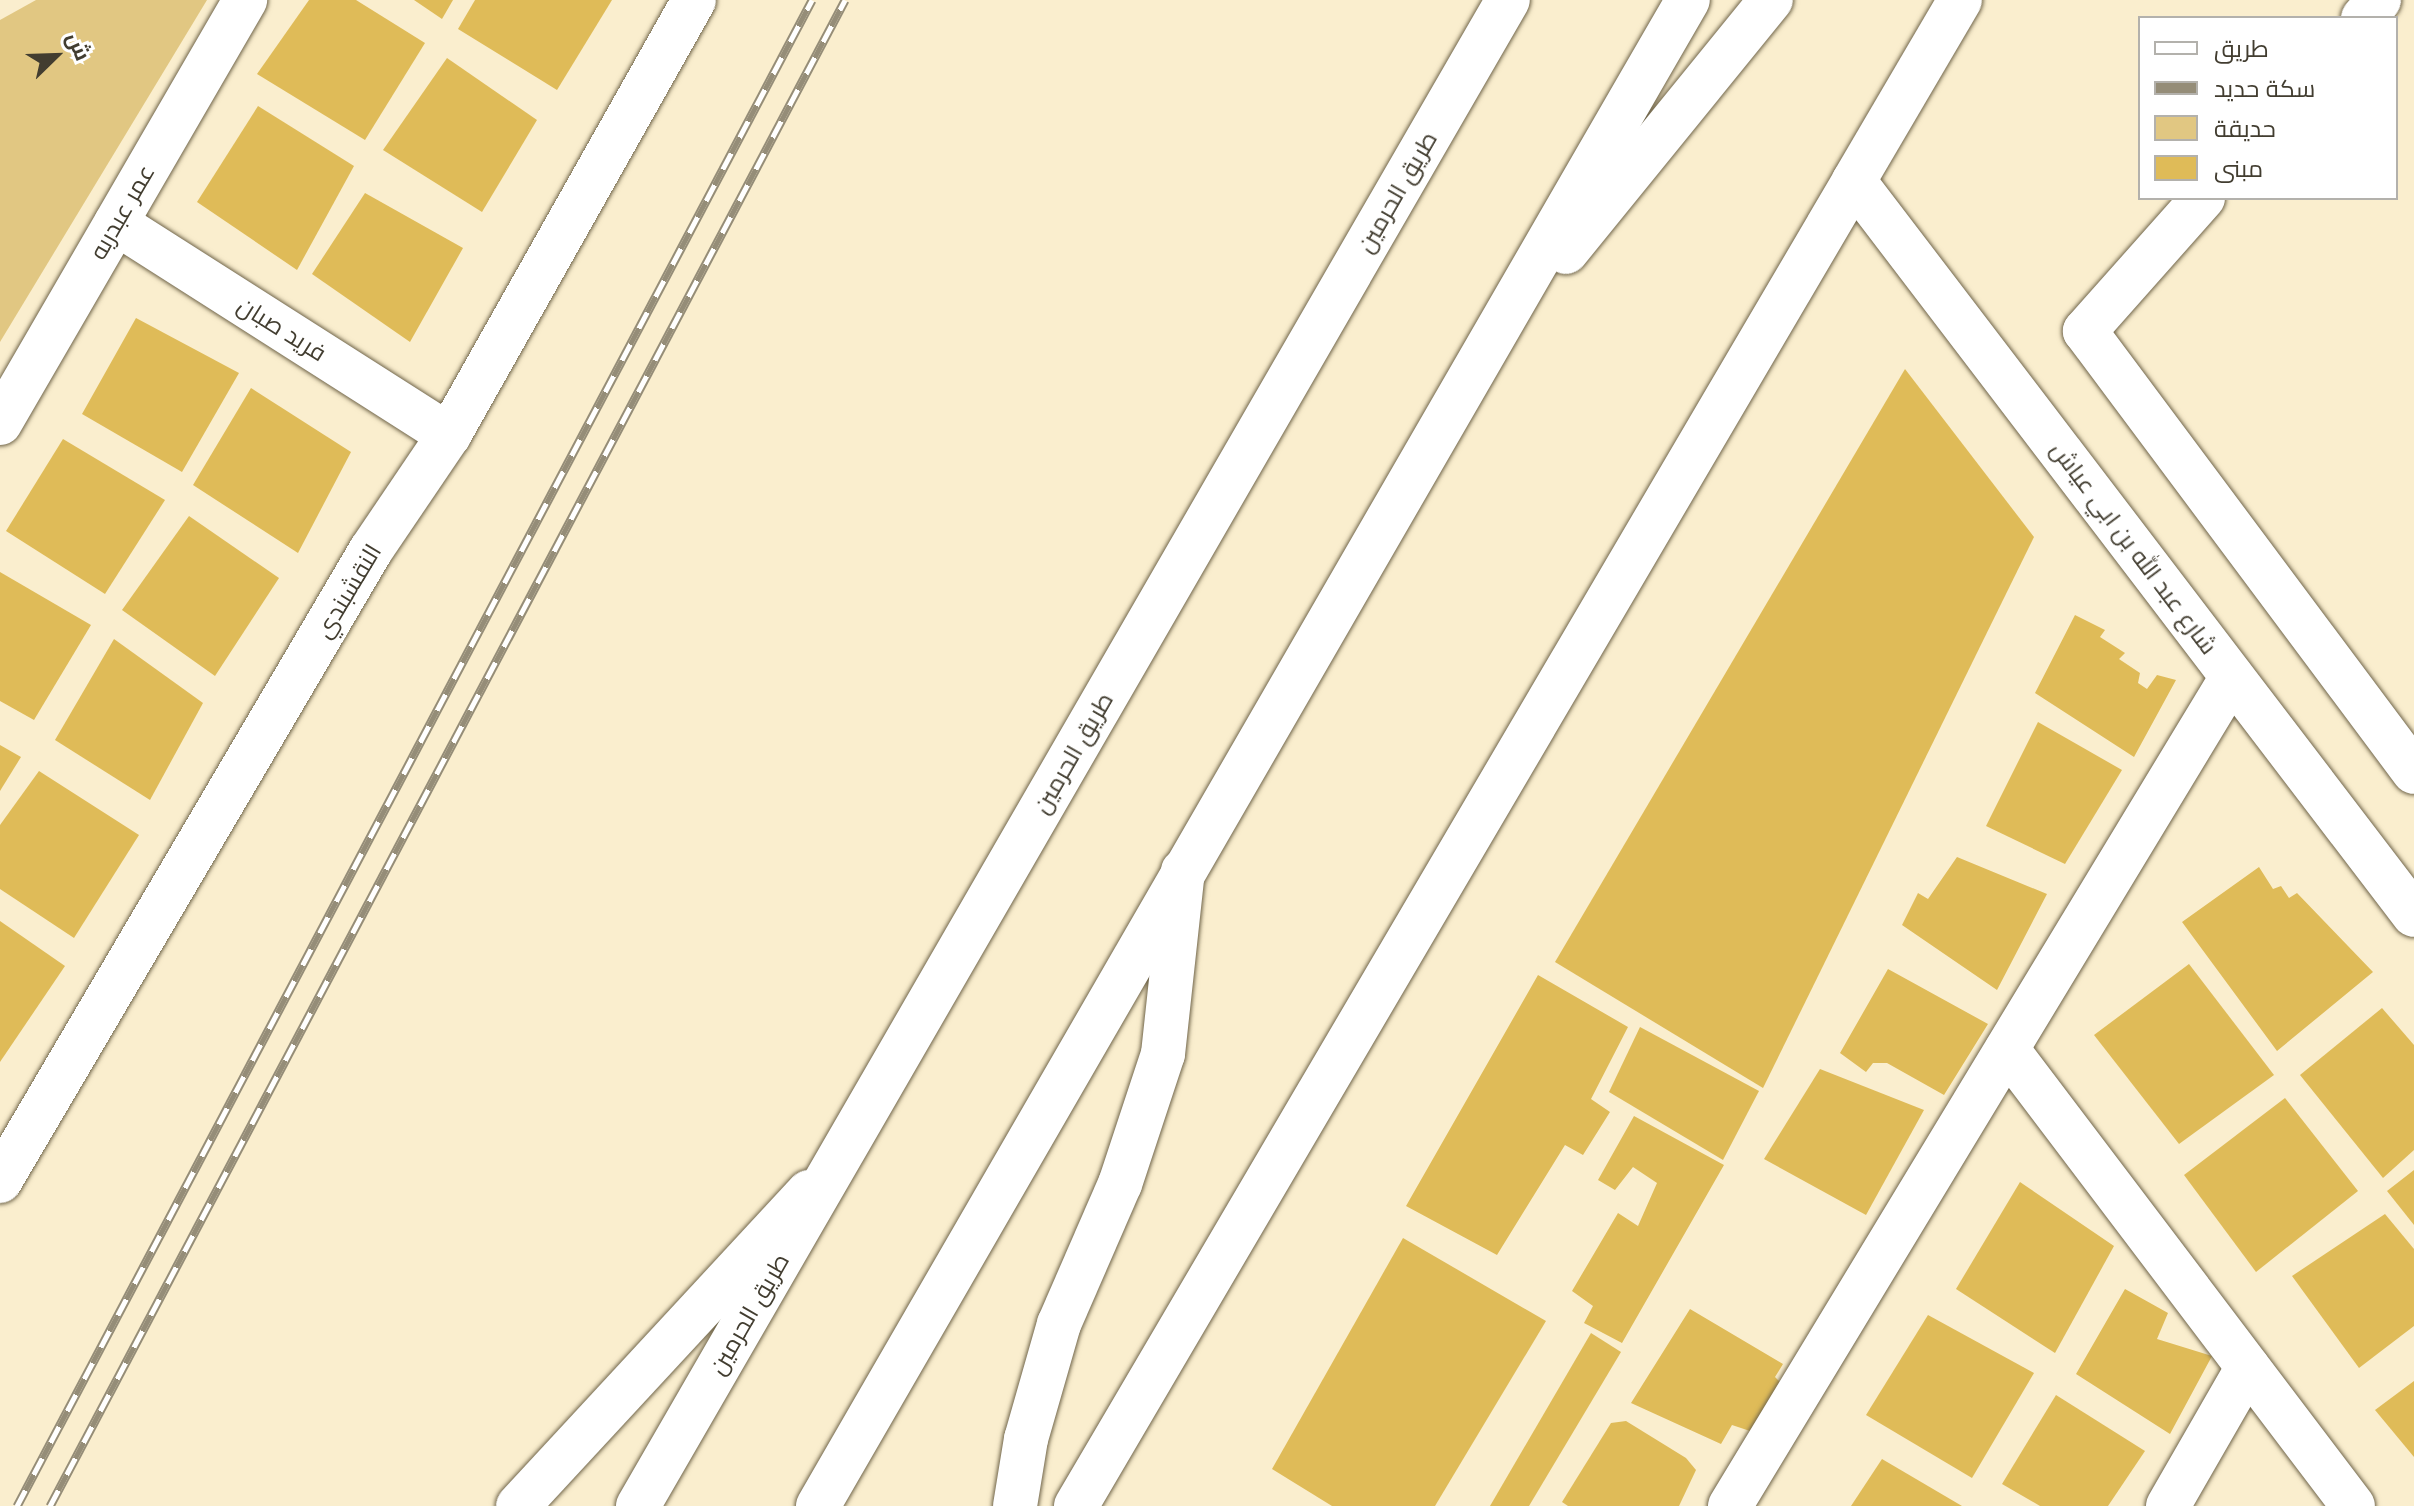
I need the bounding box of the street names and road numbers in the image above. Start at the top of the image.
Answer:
street label: طريق الحرمين [1351,126,1443,258]
street label: عمر عبدربه [83,159,161,265]
street label: فريد صبان [232,291,332,367]
street label: شارع عبد الله بن ابي عياش [2045,436,2223,660]
street label: النقشبندي [309,539,387,643]
street label: طريق الحرمين [1027,687,1119,819]
street label: طريق الحرمين [703,1248,795,1380]

